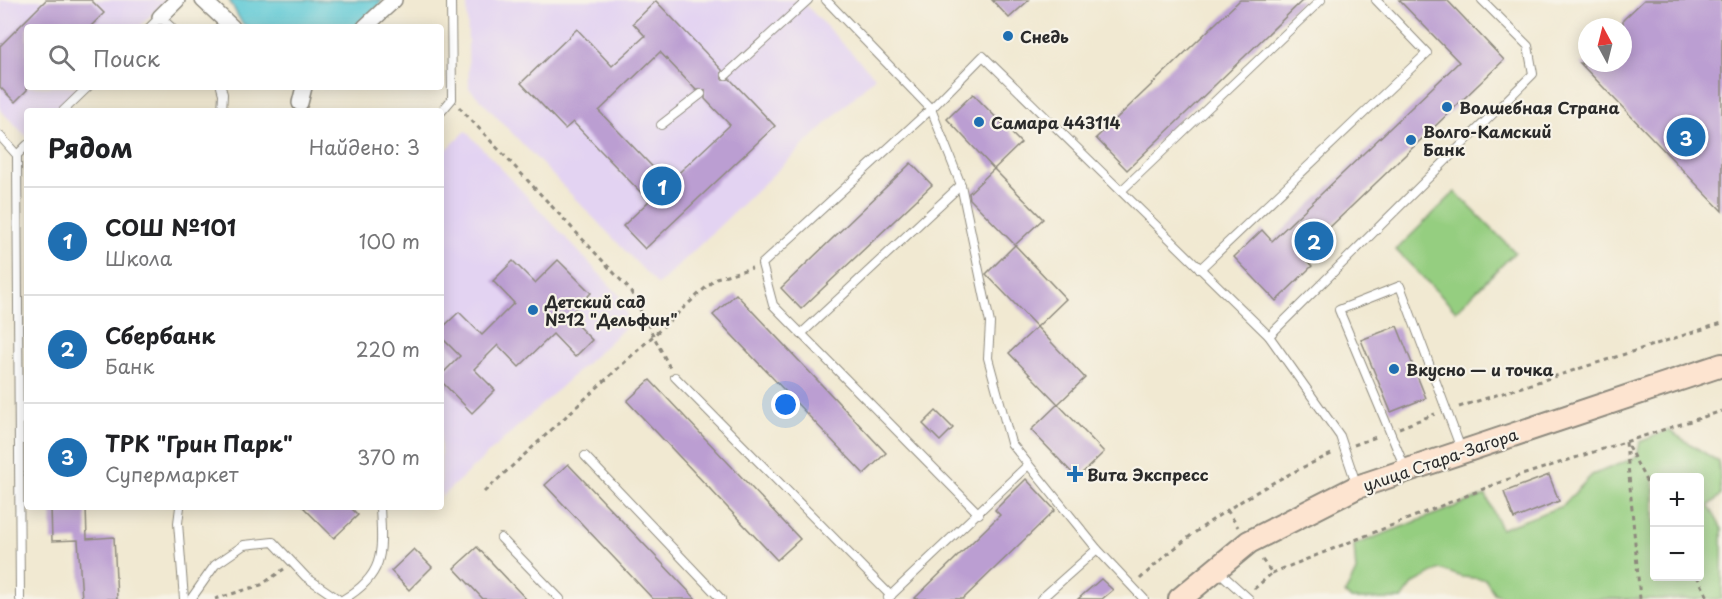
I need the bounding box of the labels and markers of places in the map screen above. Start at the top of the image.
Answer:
place label: Снедь [1020,24,1069,48]
marker: Снедь [1001,29,1015,43]
place label: Волшебная Страна [1459,95,1620,119]
marker: Волшебная Страна [1440,100,1454,114]
place label: Самара 443114 [991,110,1121,134]
pin: 3 [1666,114,1706,160]
marker: Самара 443114 [972,115,986,129]
place label: Волго-Камский Банк [1423,119,1551,161]
marker: Волго-Камский Банк [1404,133,1418,147]
pin: 1 [642,164,682,208]
pin: 2 [1294,218,1334,264]
place label: Детский сад №12 "Дельфин" [544,289,678,331]
marker: Детский сад №12 "Дельфин" [526,303,540,317]
place label: Вкусно — и точка [1406,357,1554,381]
marker: Вкусно — и точка [1387,362,1401,376]
place label: Вита Экспресс [1087,462,1209,486]
marker: Вита Экспресс [1068,467,1082,481]

